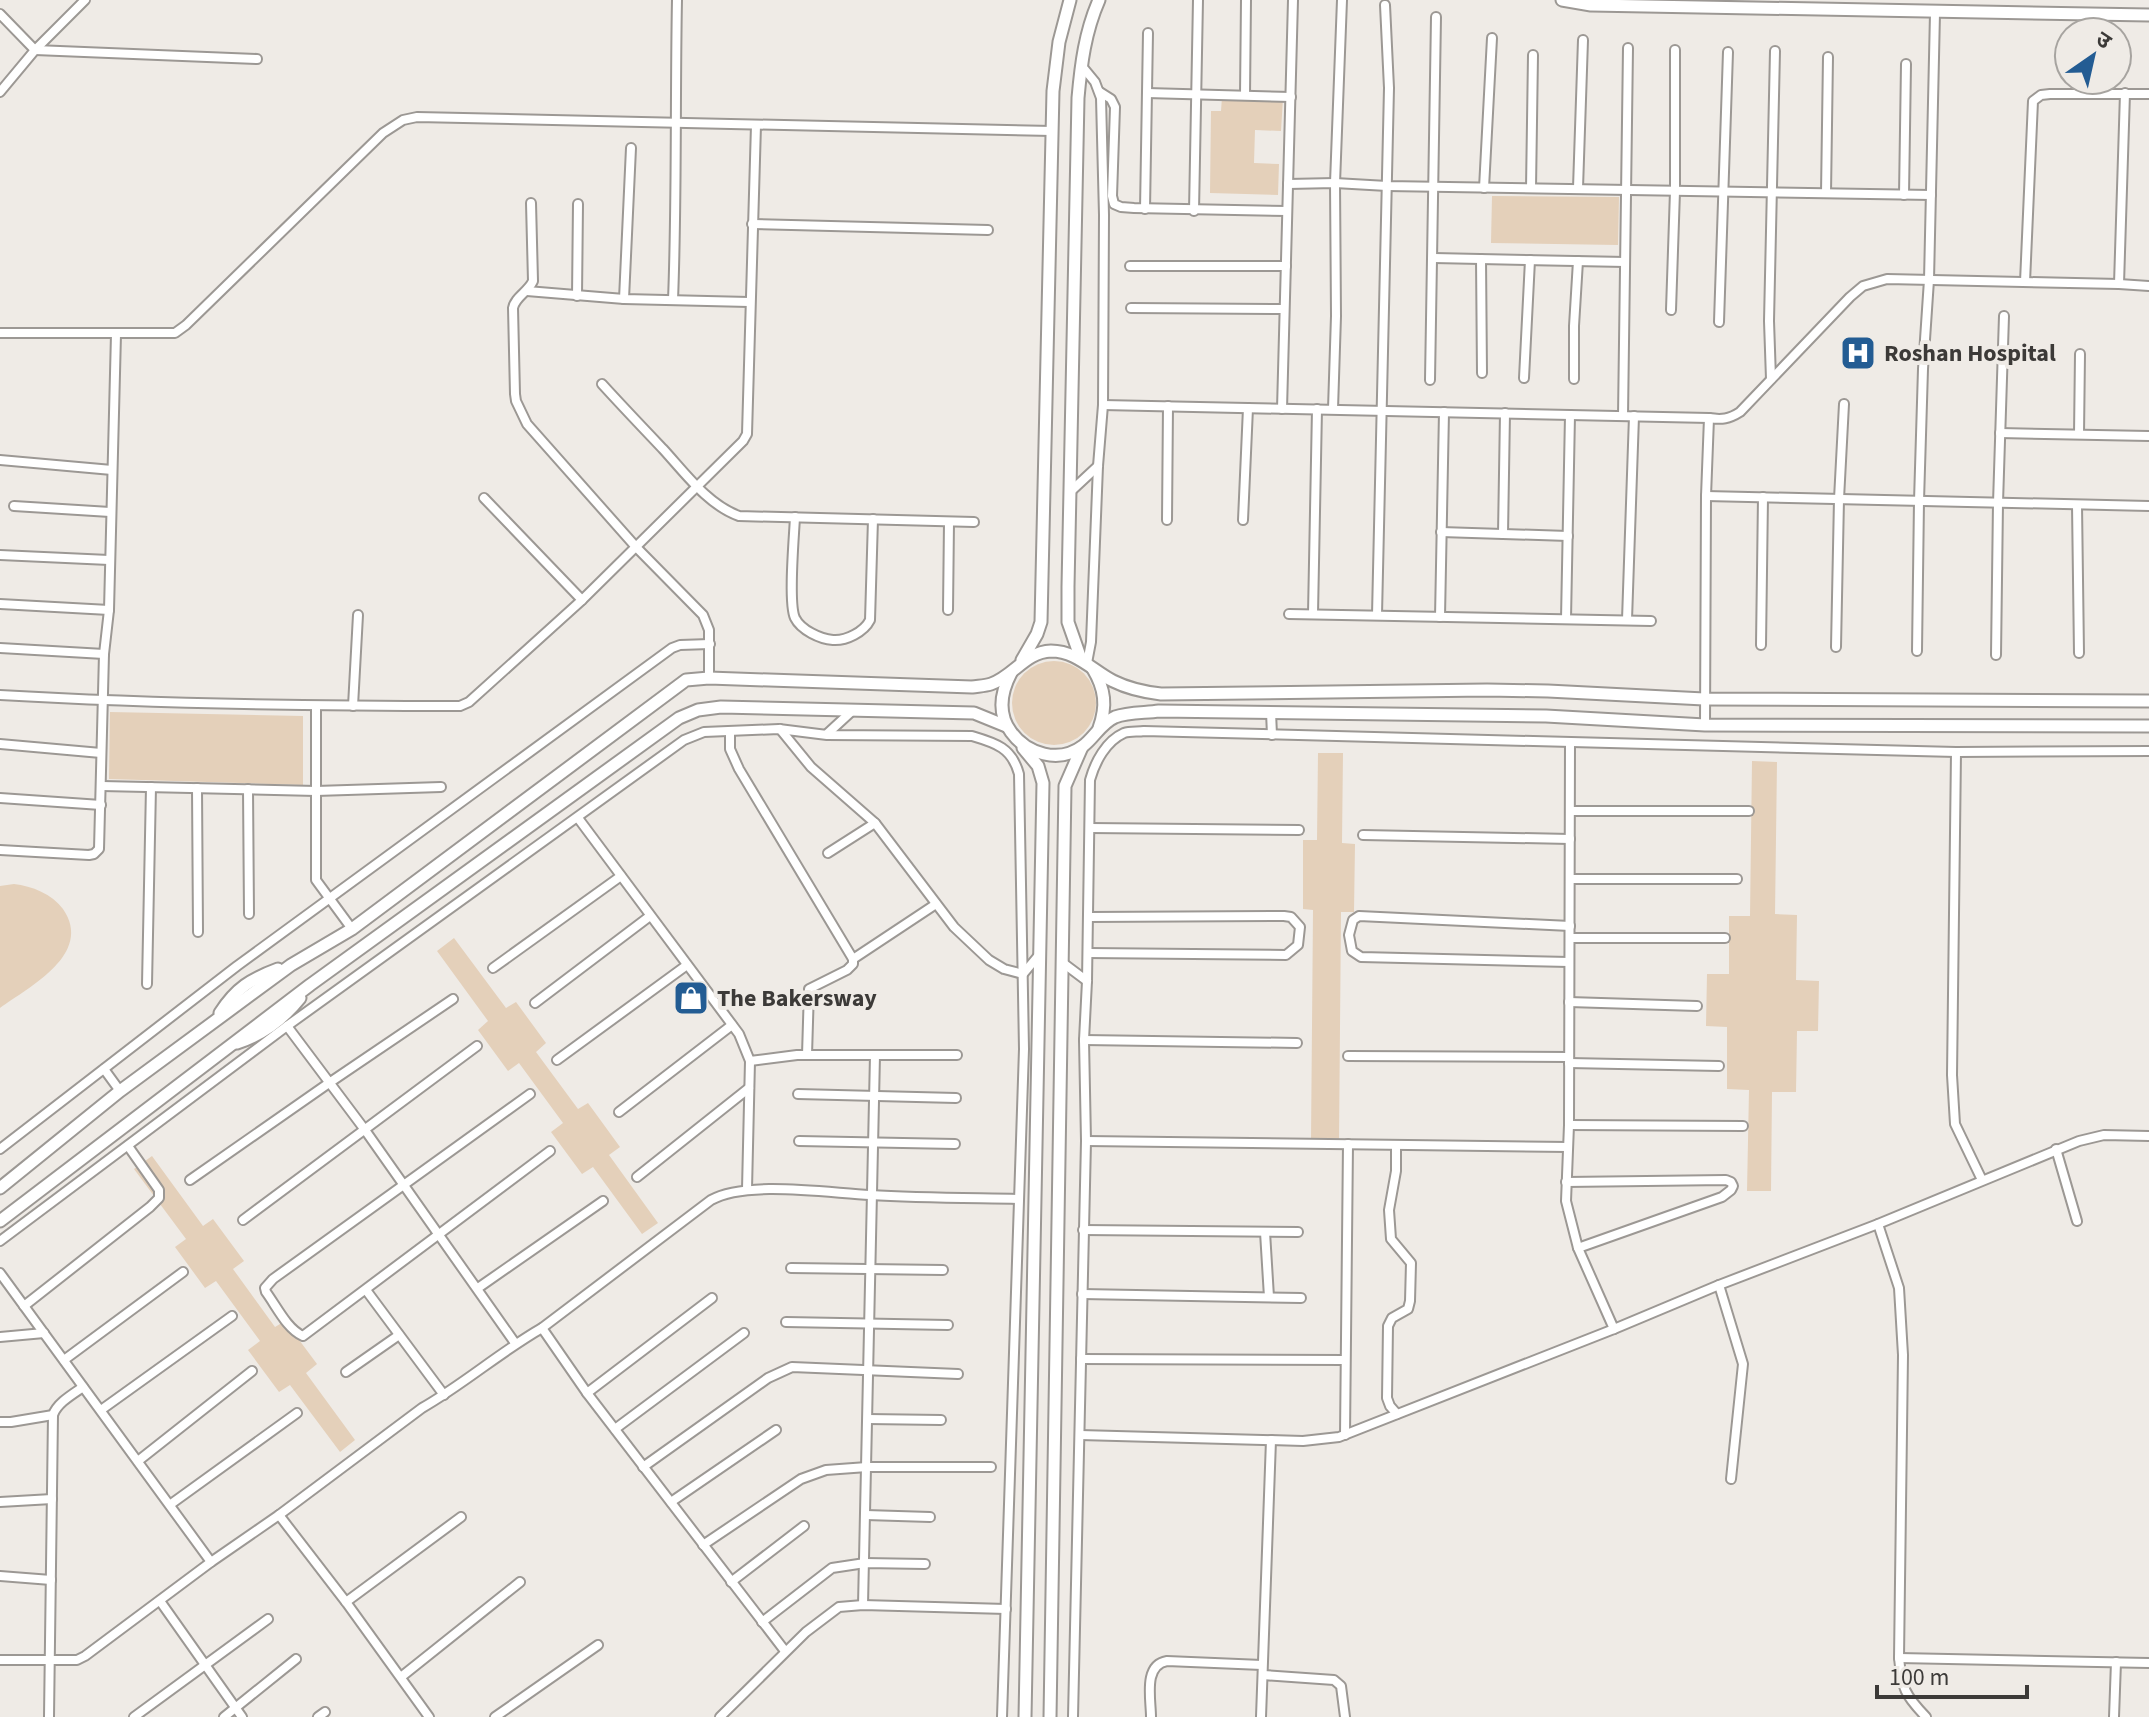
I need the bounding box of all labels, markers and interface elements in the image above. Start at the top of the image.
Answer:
north arrow [2053,16,2133,96]
text: उ [2089,23,2119,58]
hospital icon: Roshan Hospital [1839,334,1877,372]
place label: Roshan Hospital [1884,336,2056,371]
shop icon: The Bakersway [672,979,710,1017]
place label: The Bakersway [717,981,877,1016]
scale bar [1877,1649,2027,1699]
text: 100 m [1889,1660,1949,1695]

